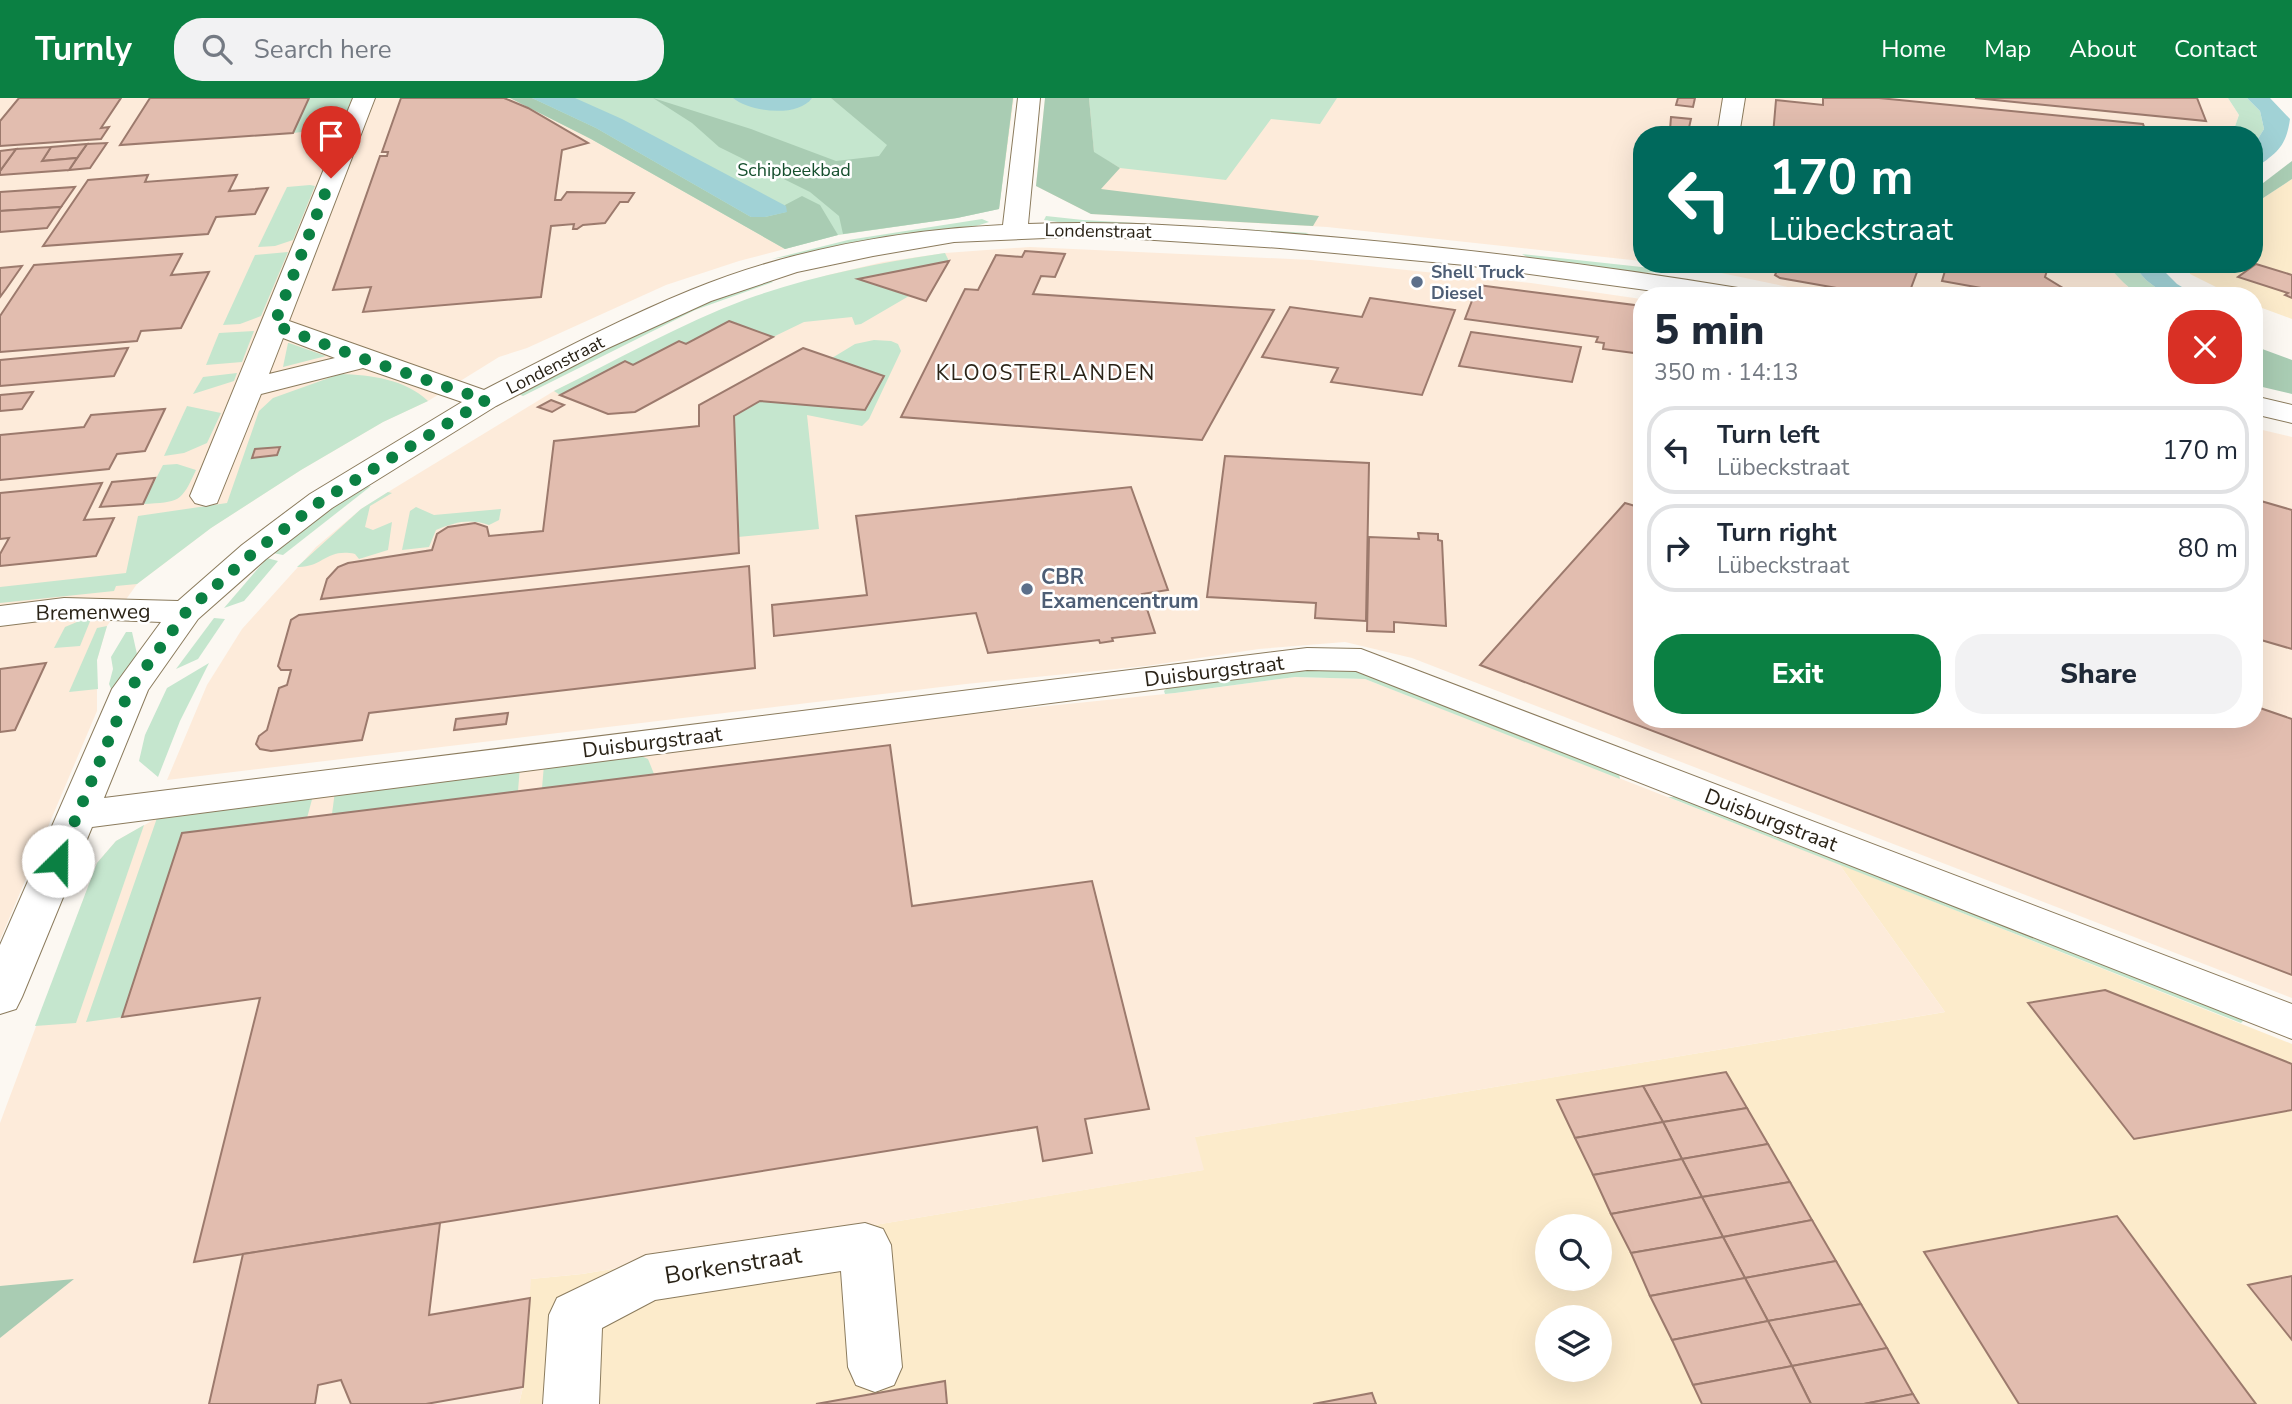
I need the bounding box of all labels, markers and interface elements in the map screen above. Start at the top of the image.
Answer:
search box [174,18,664,81]
text: Turnly [35,27,132,72]
icon: search [198,30,236,68]
text: Search here [254,32,392,67]
text: Home [1881,33,1946,65]
text: Map [1984,33,2031,65]
text: About [2069,33,2136,65]
text: Contact [2174,33,2257,65]
pin [301,106,361,178]
icon: arrive [312,117,350,155]
text: 170 m [1769,144,1913,211]
icon: left [1654,154,1745,245]
park label: Schipbeekbad [737,158,851,182]
text: Lübeckstraat [1769,208,1953,251]
street label: Londenstraat [1044,218,1152,244]
place label: Shell Truck Diesel [1431,260,1525,305]
marker: Shell Truck Diesel [1409,274,1425,290]
text: 5 min [1654,302,1764,359]
button: close [2168,310,2242,384]
street label: Londenstraat [502,330,609,400]
text: 350 m · 14:13 [1654,357,1799,388]
district label: KLOOSTERLANDEN [936,359,1156,387]
text: Turn left [1717,417,1820,452]
icon: left [1658,431,1696,469]
text: 170 m [2162,433,2238,468]
text: Lübeckstraat [1717,452,1849,483]
text: Turn right [1717,515,1836,550]
icon: right [1658,529,1696,567]
text: 80 m [2178,531,2238,566]
text: Lübeckstraat [1717,550,1849,581]
place label: CBR Examencentrum [1041,563,1199,615]
marker: CBR Examencentrum [1019,581,1035,597]
street label: Bremenweg [35,597,151,627]
button: Exit [1654,634,1941,714]
button: Share [1955,634,2242,714]
street label: Duisburgstraat [1143,648,1286,693]
street label: Duisburgstraat [581,719,724,764]
street label: Duisburgstraat [1700,782,1842,858]
position arrow [21,824,95,898]
map controls [1535,1214,1612,1382]
button: search [1535,1214,1612,1291]
street label: Borkenstraat [662,1238,804,1292]
button: layers [1535,1305,1612,1382]

